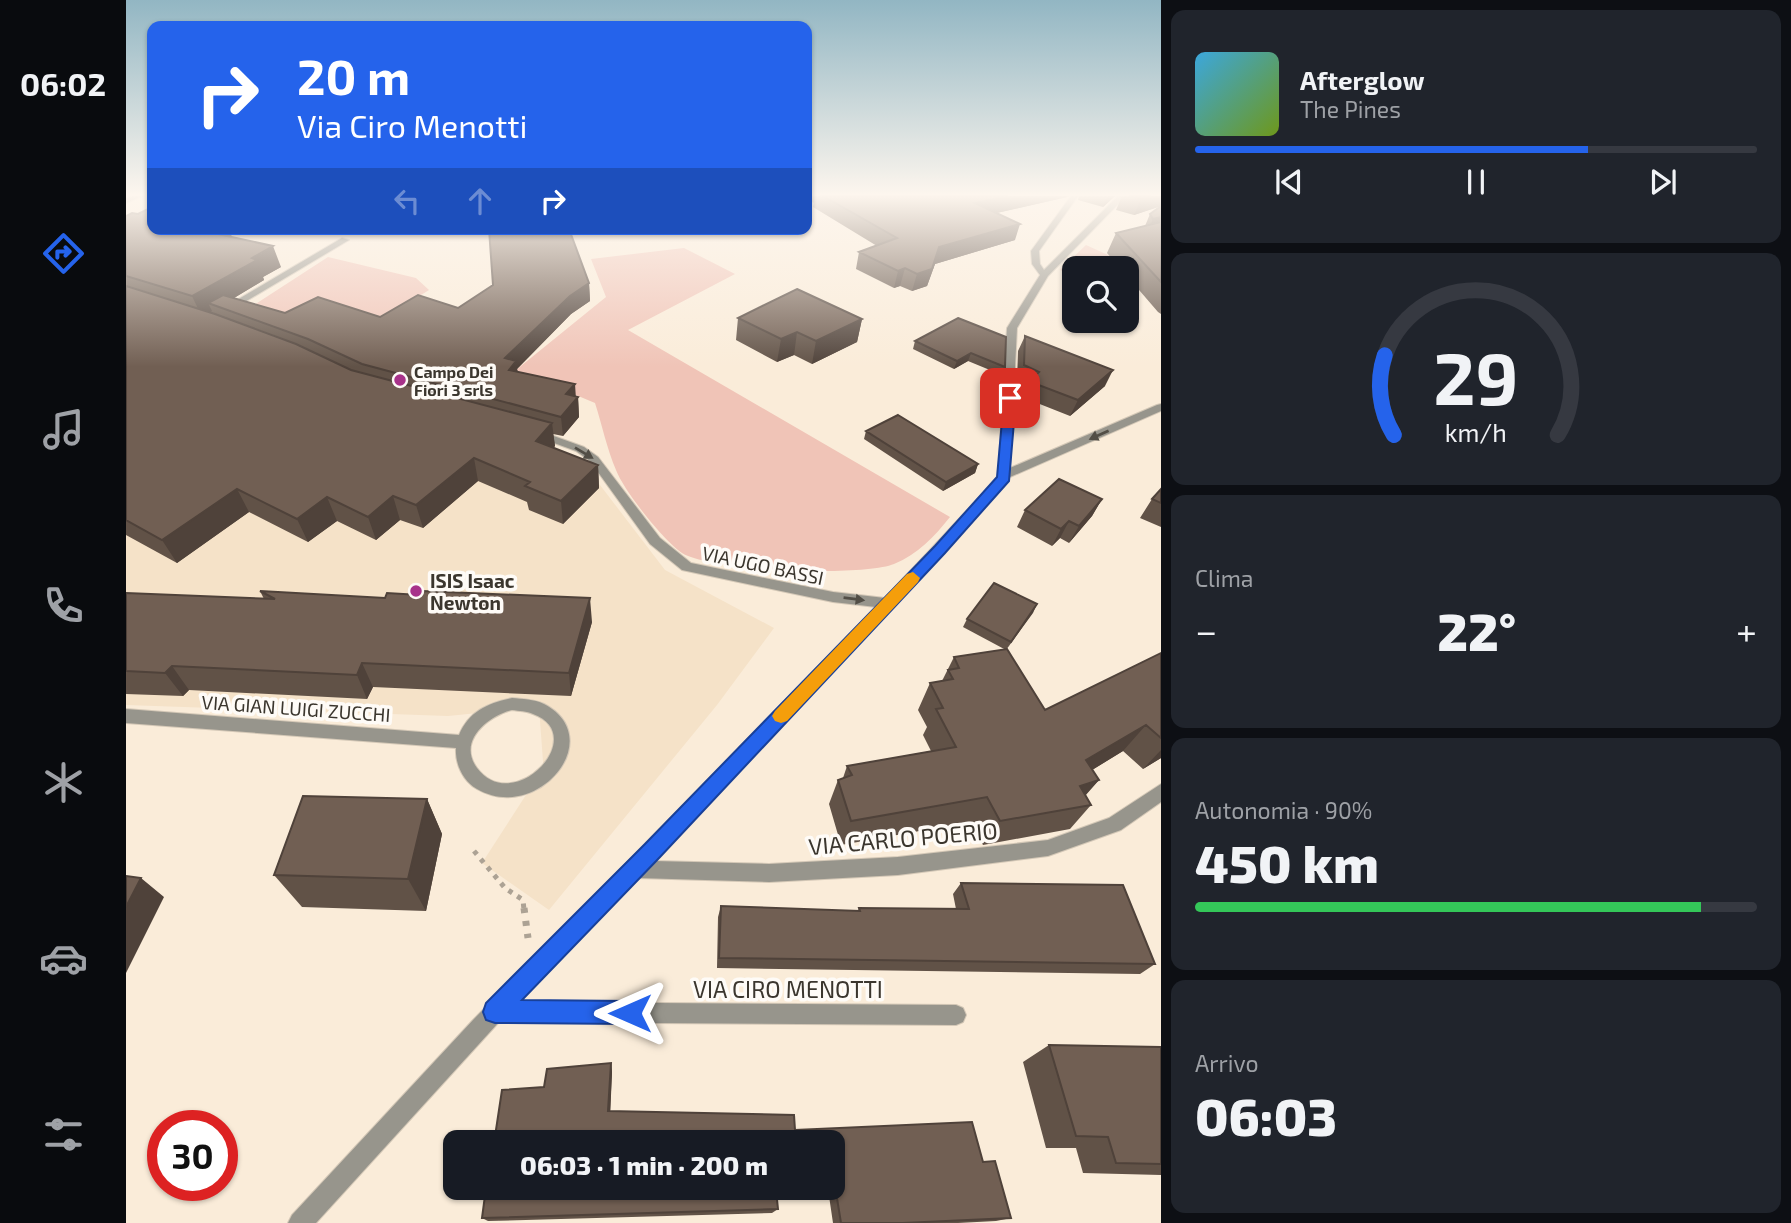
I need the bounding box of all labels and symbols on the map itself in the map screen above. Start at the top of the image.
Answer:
place label: Campo Dei Fiori 3 srls [414,362,494,399]
pin [980,368,1040,428]
marker: Campo Dei Fiori 3 srls [392,372,408,388]
one-way arrow [1089,429,1109,441]
one-way arrow [575,447,594,459]
street label: VIA UGO BASSI [700,541,826,589]
place label: ISIS Isaac Newton [430,569,515,614]
marker: ISIS Isaac Newton [408,583,424,599]
one-way arrow [843,594,865,605]
street label: VIA GIAN LUIGI ZUCCHI [201,690,391,726]
street label: VIA CARLO POERIO [807,816,999,860]
street label: VIA CIRO MENOTTI [693,975,883,1003]
position arrow [593,976,667,1050]
speed limit sign: 30 [147,1110,238,1201]

